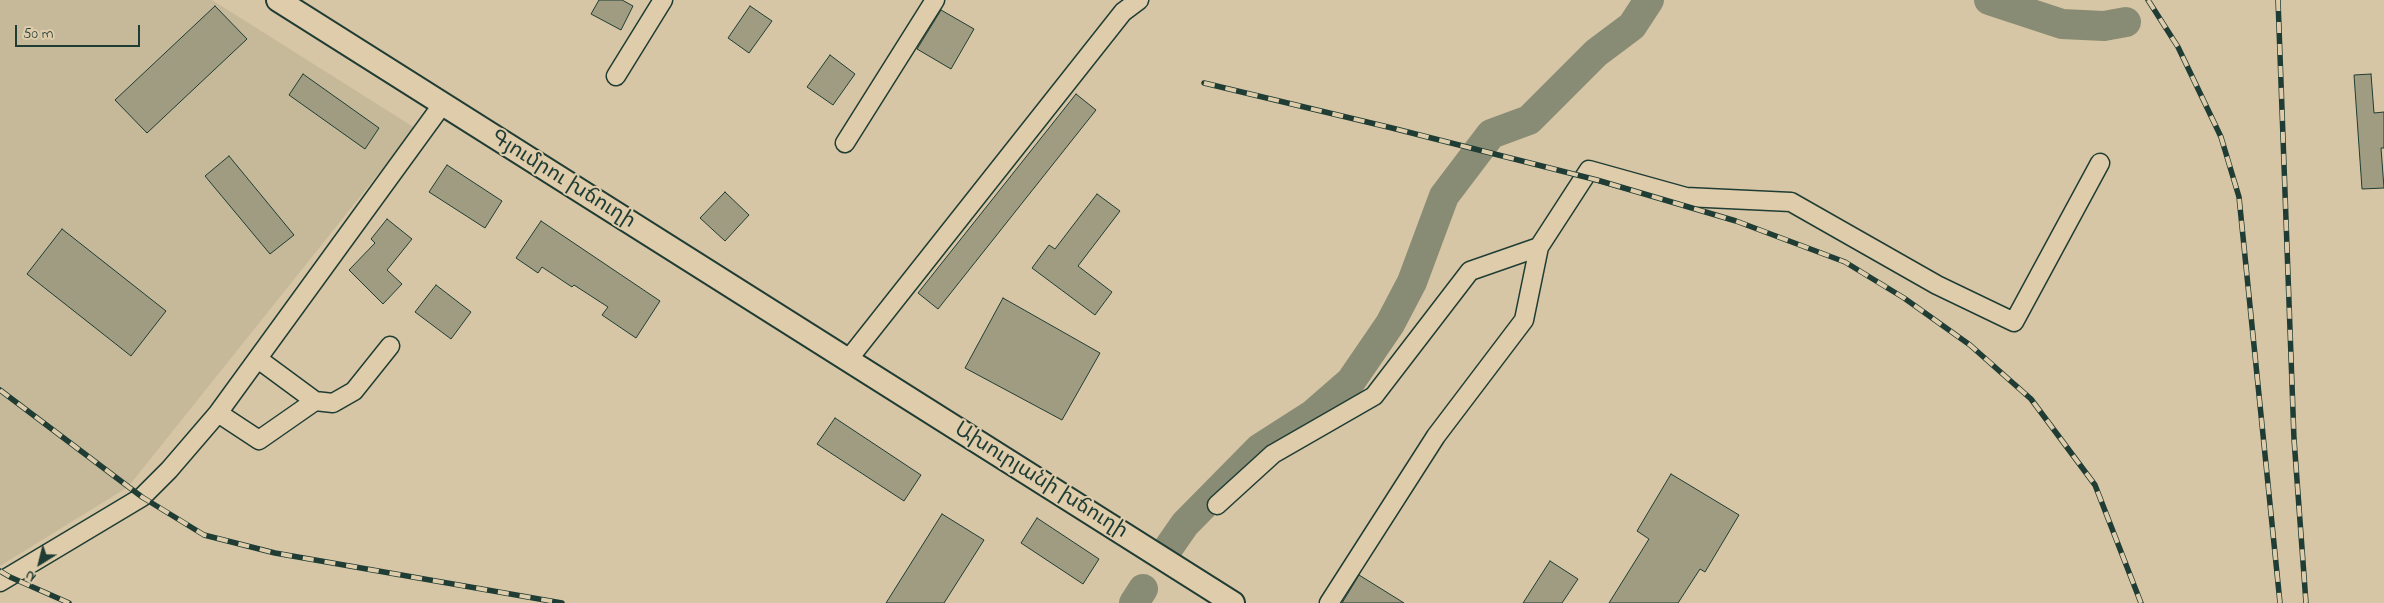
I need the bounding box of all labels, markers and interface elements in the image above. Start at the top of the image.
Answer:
scale bar [18,15,142,47]
text: 50 m [23,23,53,45]
street label: Գյումրու խճուղի [485,126,639,236]
street label: Ախուրյանի խճուղի [949,418,1131,546]
north arrow [15,538,65,588]
text: N [21,564,41,587]

